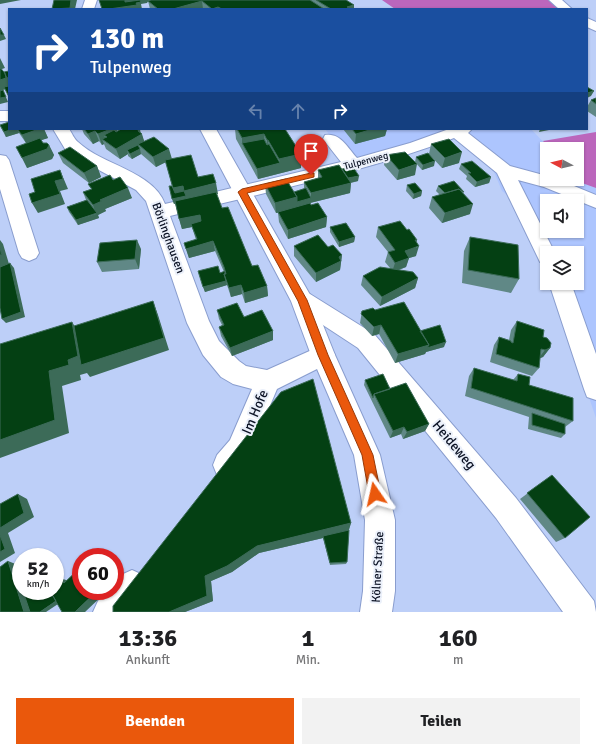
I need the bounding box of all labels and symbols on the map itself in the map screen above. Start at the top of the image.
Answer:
pin [294,134,328,175]
north arrow [540,142,584,186]
street label: Tulpenweg [342,149,390,173]
street label: Börlinghausen [148,200,188,276]
street label: Im Hofe [238,387,272,437]
street label: Heideweg [429,417,479,473]
position arrow [354,473,396,515]
street label: Kölner Straße [369,531,387,603]
speed limit sign: 60 [72,548,124,600]

